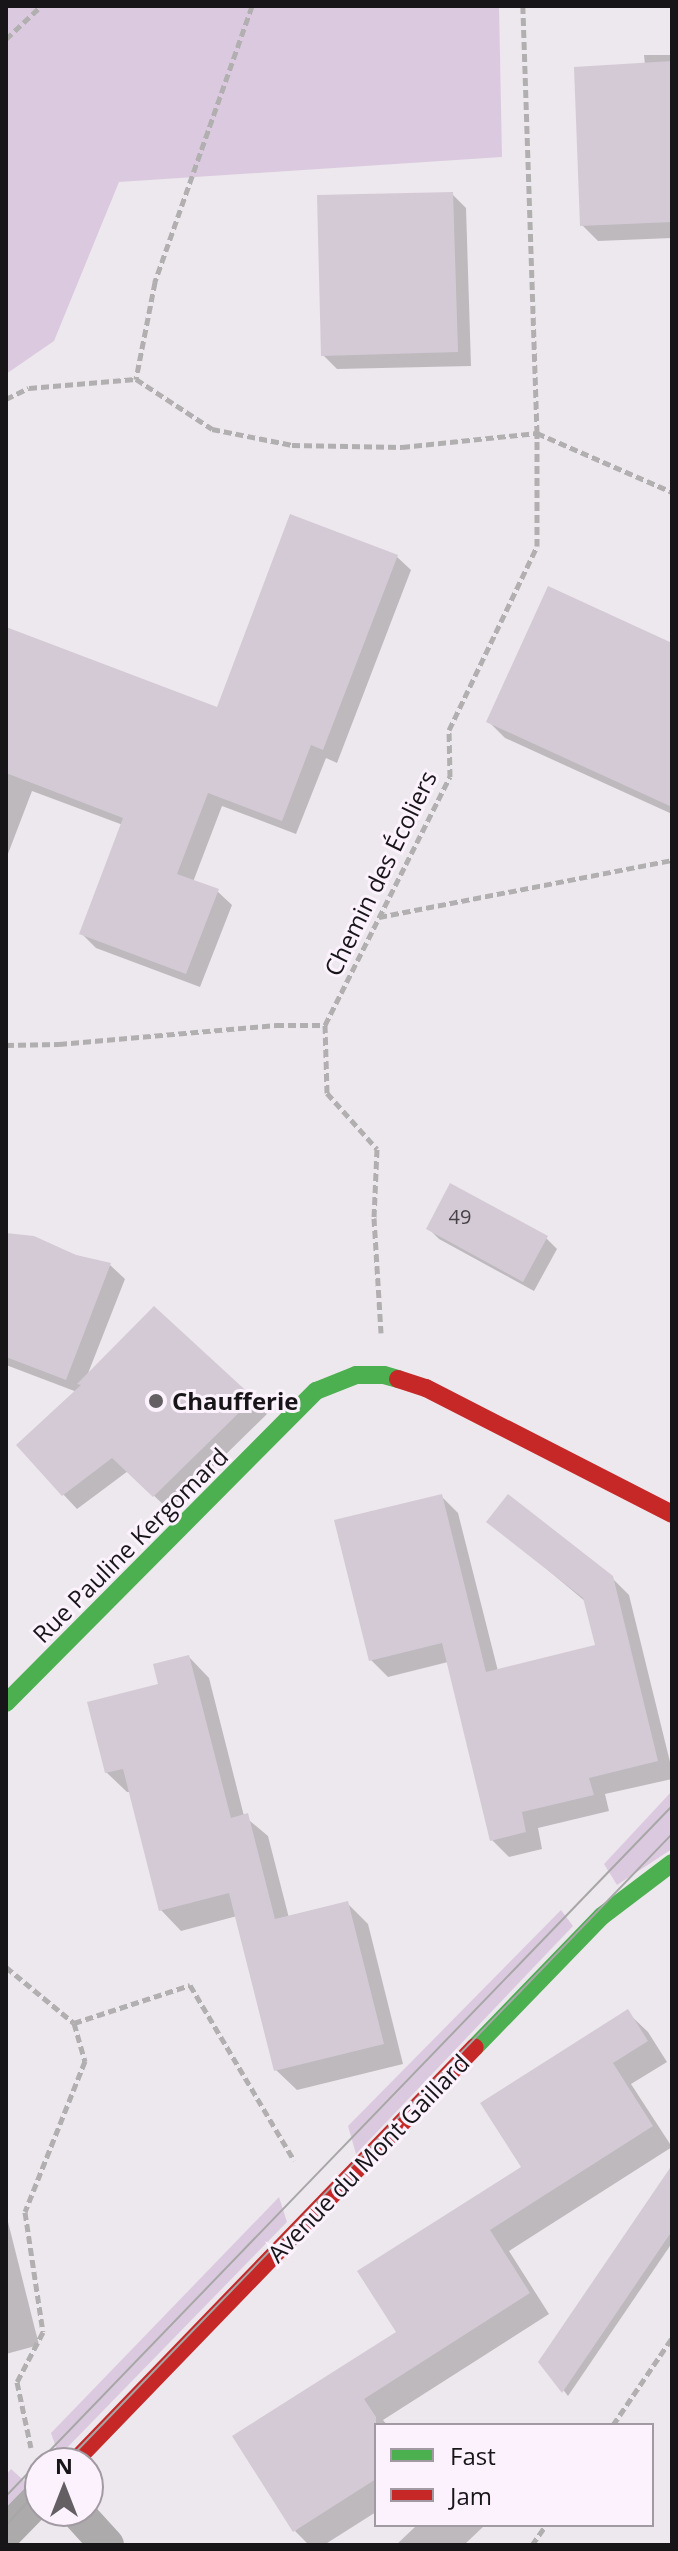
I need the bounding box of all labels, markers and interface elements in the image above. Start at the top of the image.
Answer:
street label: Chemin des Écoliers [318,766,442,980]
house number: 49 [449,1204,471,1228]
place label: Chaufferie [172,1387,298,1415]
marker: Chaufferie [147,1392,165,1410]
street label: Rue Pauline Kergomard [27,1442,233,1648]
street label: Avenue du Mont Gaillard [261,2048,475,2268]
legend [374,2423,654,2527]
text: Fast [450,2439,496,2472]
north arrow [24,2447,104,2527]
text: N [55,2450,73,2480]
text: Jam [450,2479,492,2512]

